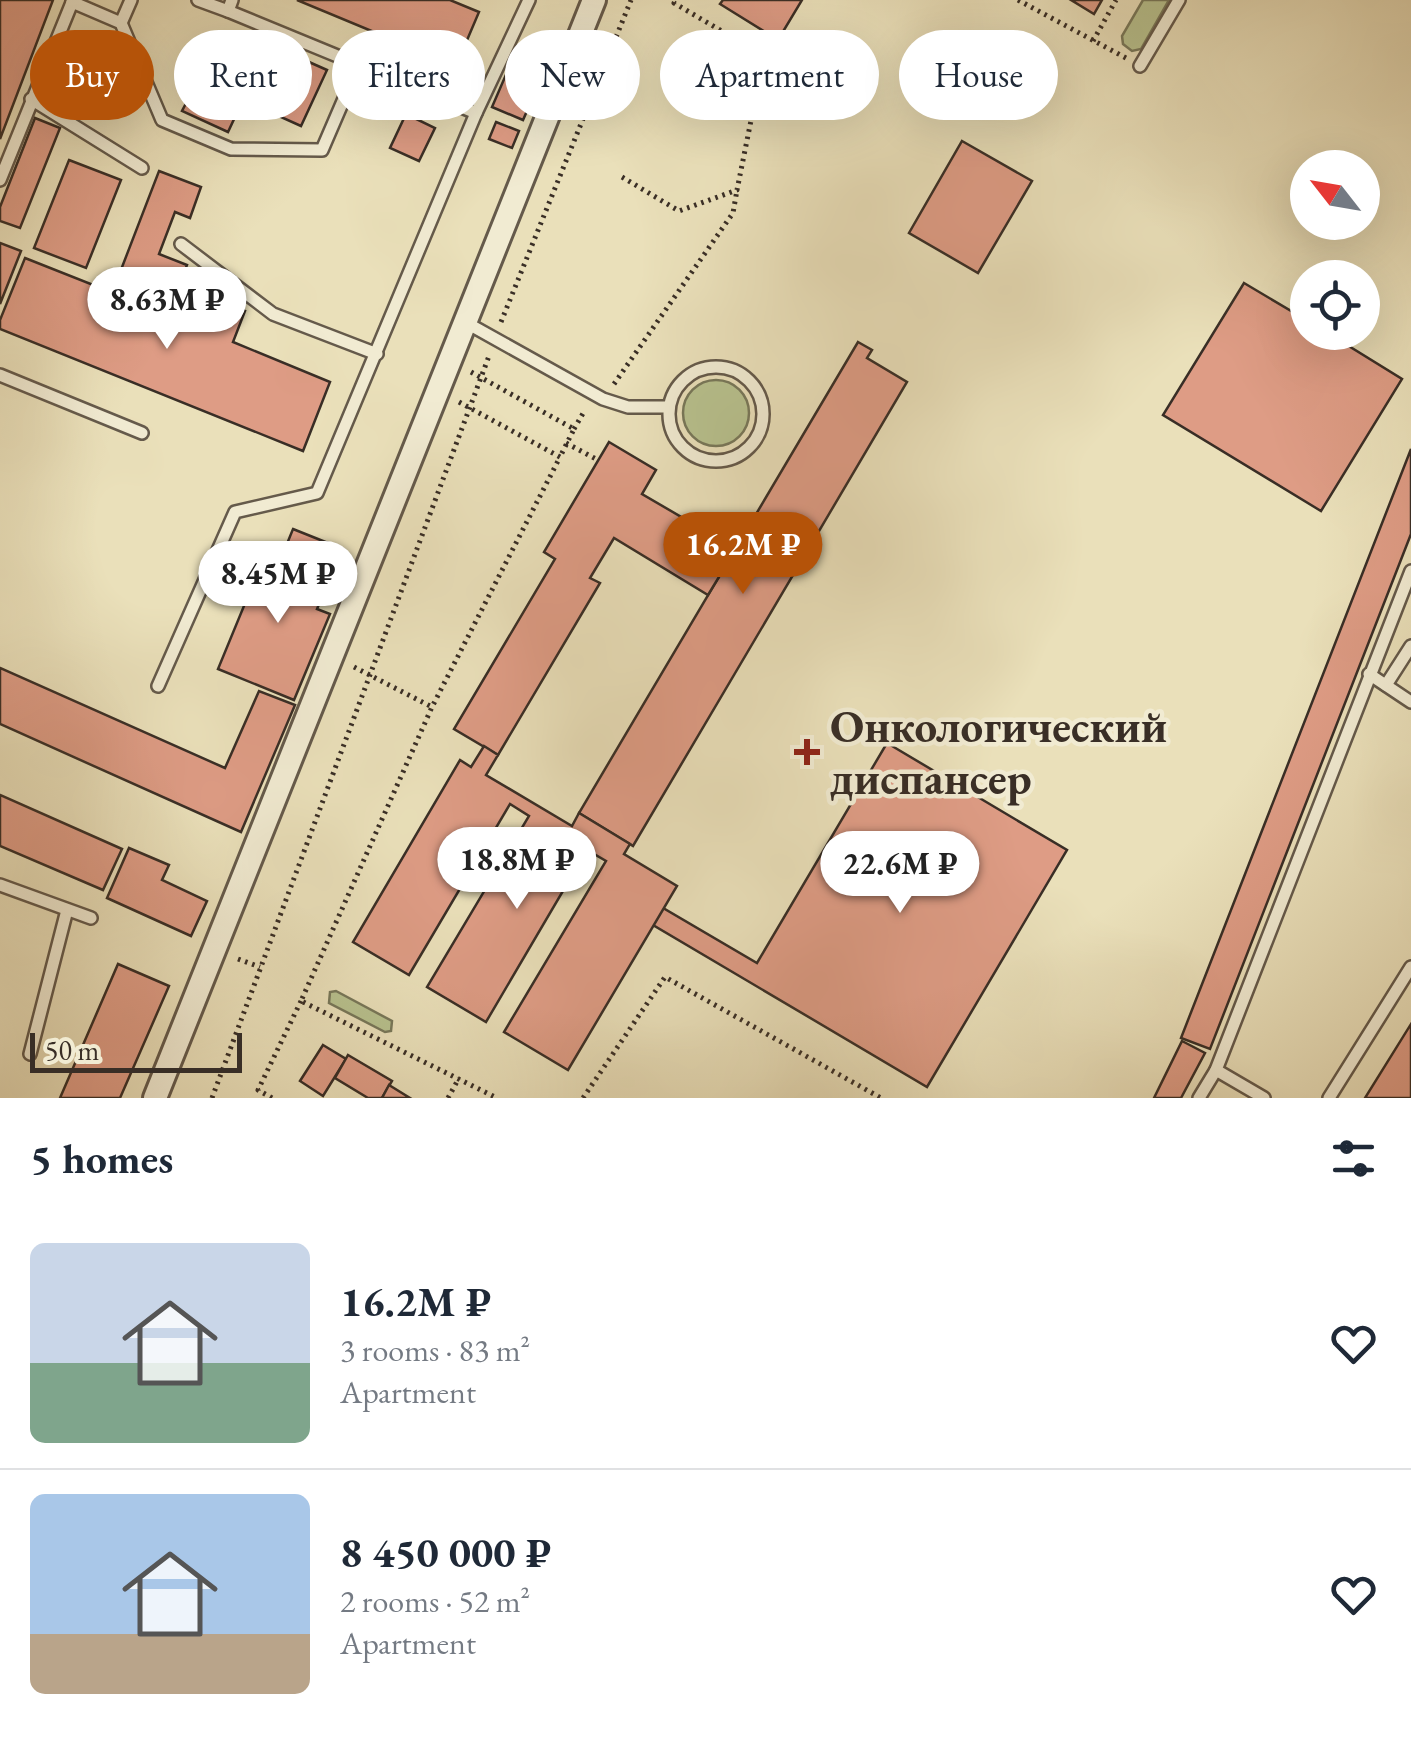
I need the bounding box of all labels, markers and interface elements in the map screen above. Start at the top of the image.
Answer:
chip: Buy [30,30,154,120]
chip: Rent [174,30,312,120]
chip: Filters [332,30,485,120]
chip: New [505,30,640,120]
chip: Apartment [660,30,879,120]
chip: House [899,30,1058,120]
north arrow [1290,150,1380,240]
map controls [1290,150,1380,350]
button: locate [1290,260,1380,350]
pin: 8.63M ₽ [75,267,259,352]
text: 8.63M ₽ [109,278,225,320]
pin: 16.2M ₽ [651,512,835,597]
text: 16.2M ₽ [685,523,801,565]
pin: 8.45M ₽ [186,541,370,626]
text: 8.45M ₽ [220,552,336,594]
place label: Онкологический диспансер [830,697,1167,807]
marker: Онкологический диспансер [794,739,820,765]
pin: 18.8M ₽ [425,827,609,912]
pin: 22.6M ₽ [808,831,992,916]
text: 18.8M ₽ [459,838,575,880]
text: 22.6M ₽ [842,842,958,884]
scale bar [30,1028,242,1072]
text: 50 m [45,1032,99,1068]
text: 5 homes [30,1131,173,1186]
icon: filters [1326,1131,1381,1186]
text: 16.2M ₽ [340,1274,491,1329]
icon: home [110,1283,230,1403]
icon: heart [1326,1316,1381,1371]
text: 3 rooms · 83 m² [340,1329,530,1371]
text: Apartment [340,1371,476,1413]
text: 8 450 000 ₽ [340,1525,551,1580]
icon: home [110,1534,230,1654]
icon: heart [1326,1567,1381,1622]
text: 2 rooms · 52 m² [340,1580,530,1622]
text: Apartment [340,1622,476,1664]

